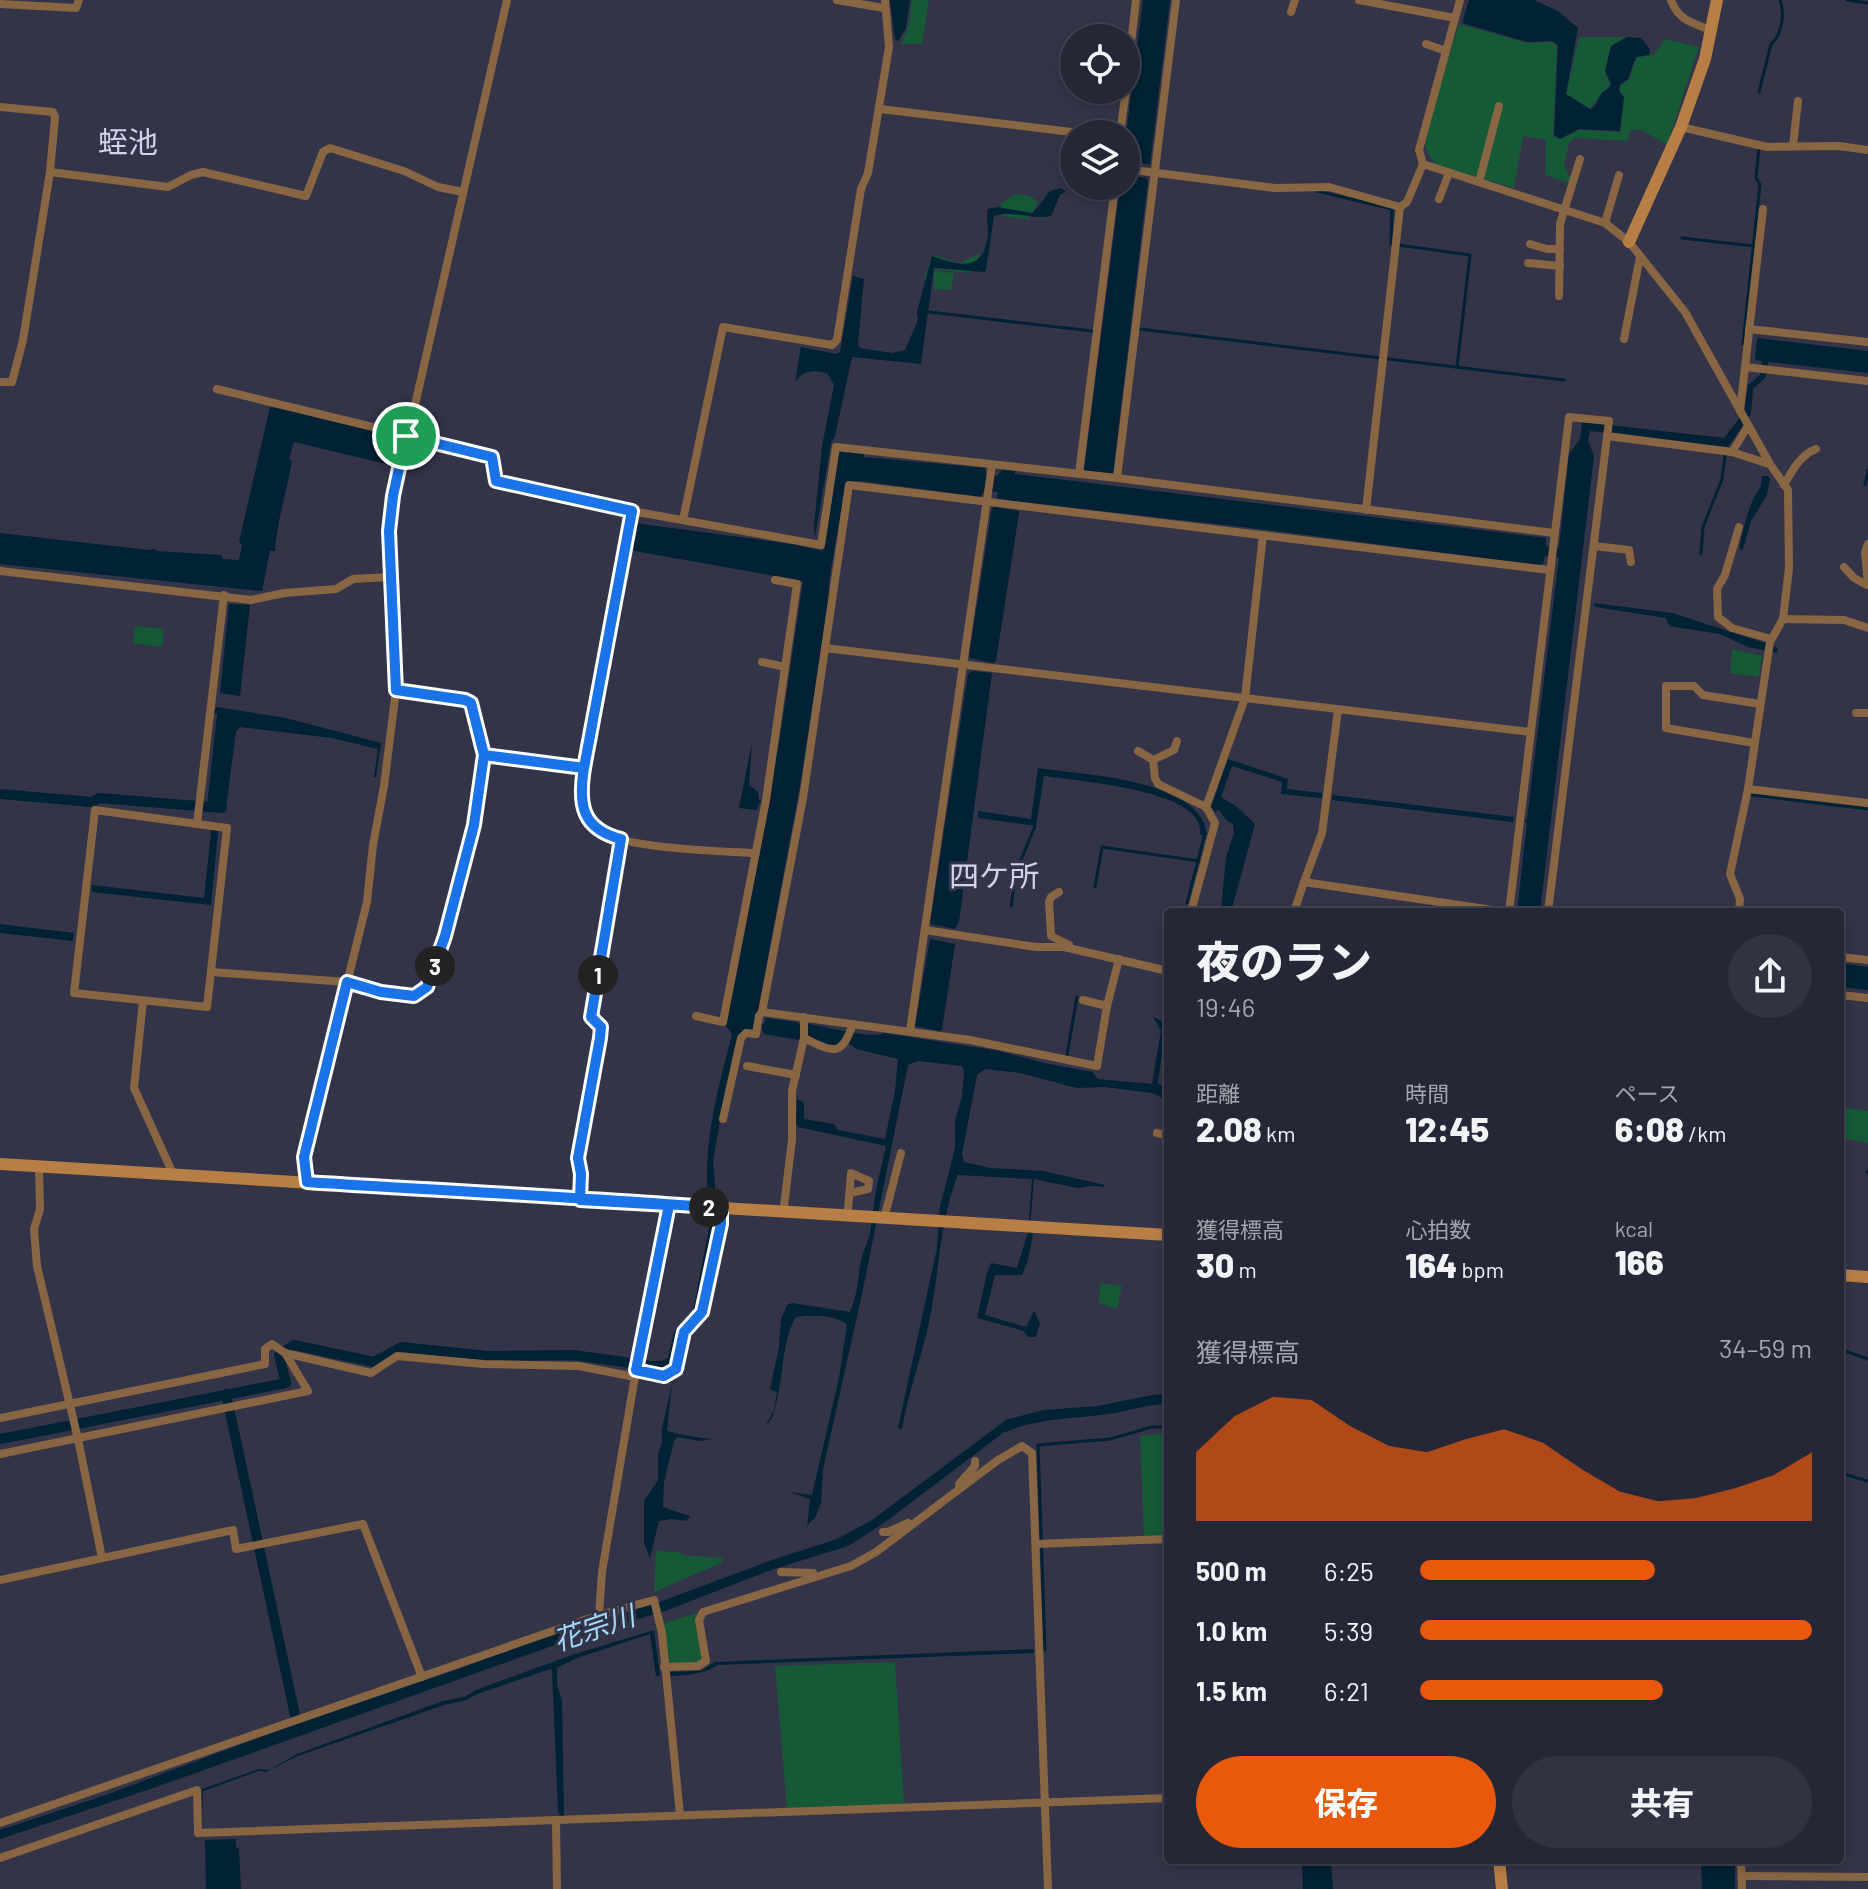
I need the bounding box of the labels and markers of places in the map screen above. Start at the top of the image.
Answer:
pin [372,402,440,470]
pin: 3 [415,946,455,986]
pin: 1 [578,955,618,995]
pin: 2 [689,1187,729,1227]

